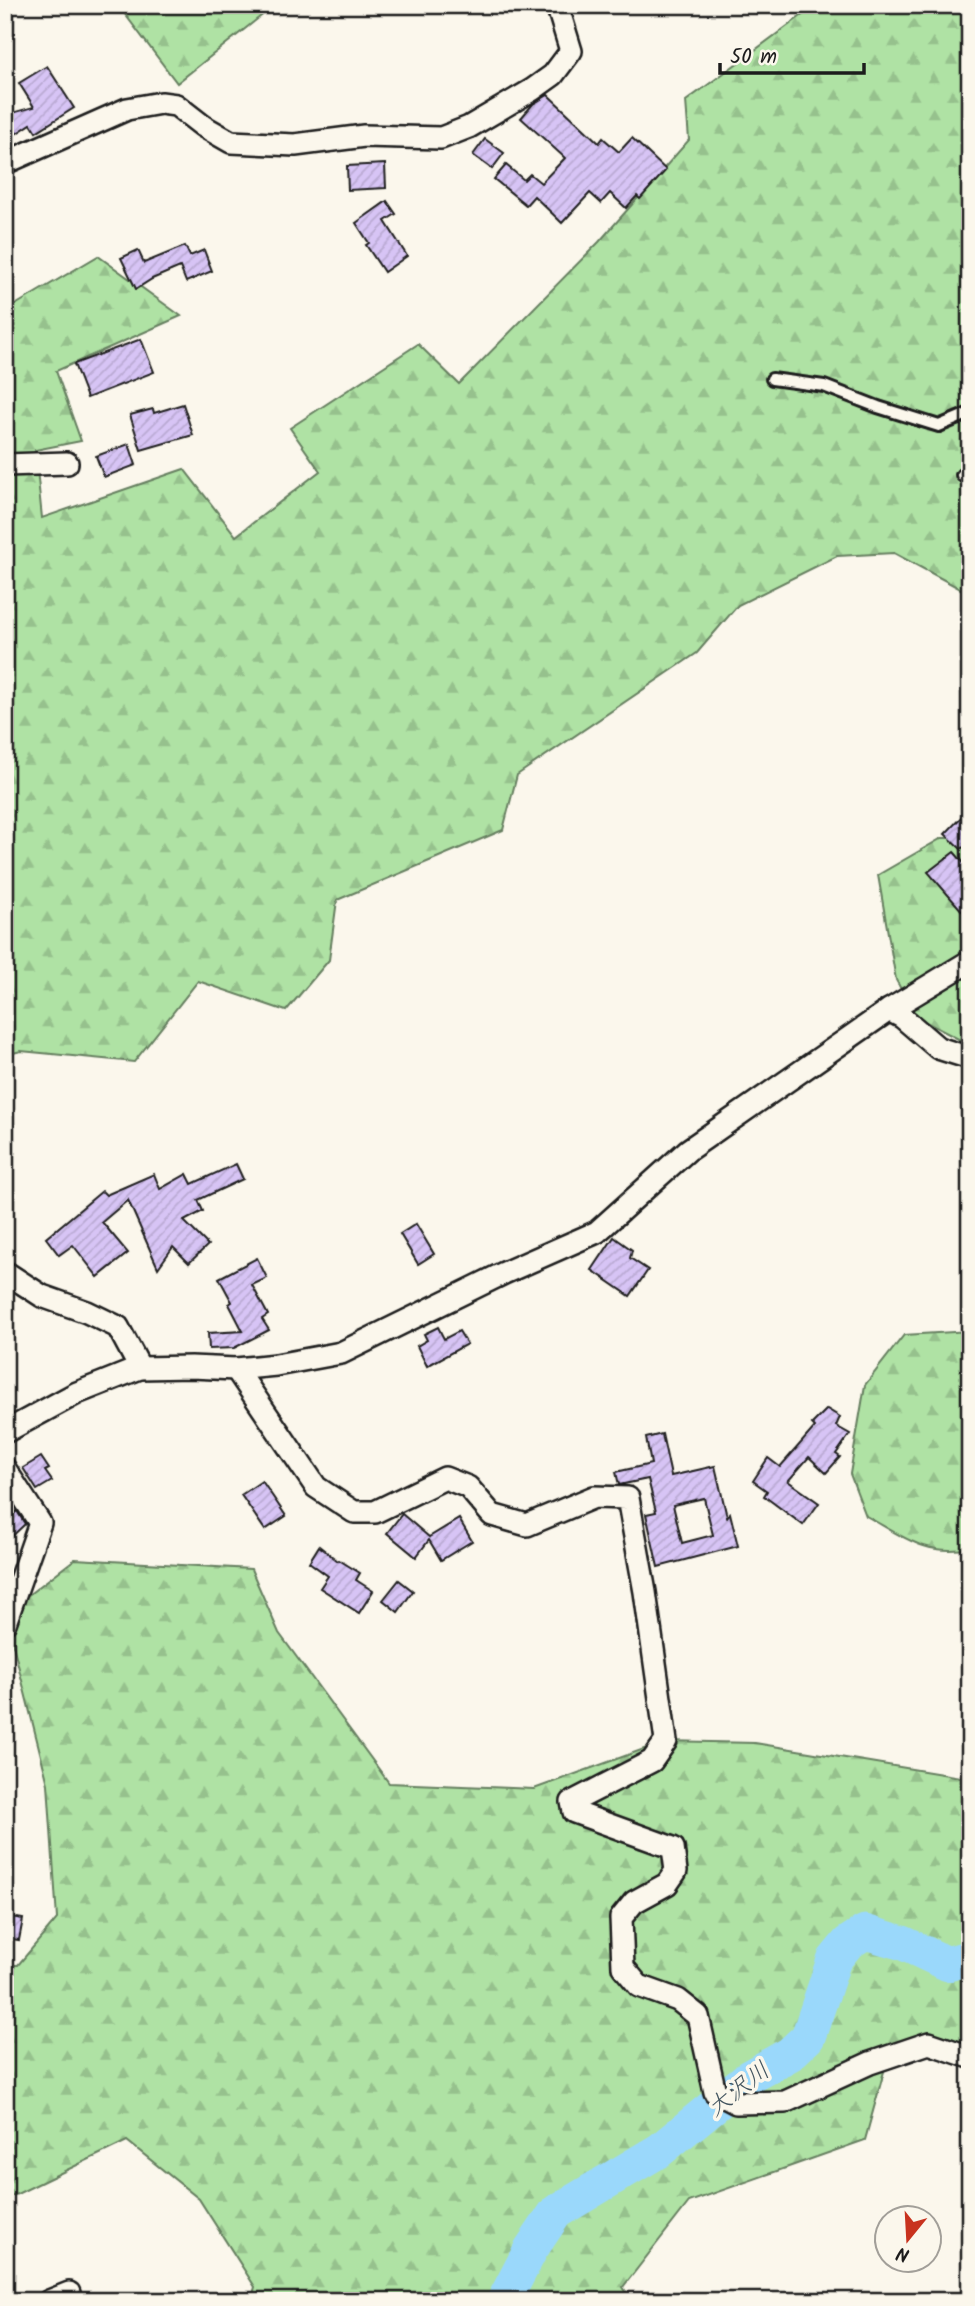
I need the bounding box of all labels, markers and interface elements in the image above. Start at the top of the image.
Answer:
scale bar [720,32,863,76]
text: 50 m [730,41,777,74]
water label: 大沢川 [699,2052,779,2128]
north arrow [874,2204,944,2274]
text: N [893,2237,914,2269]

